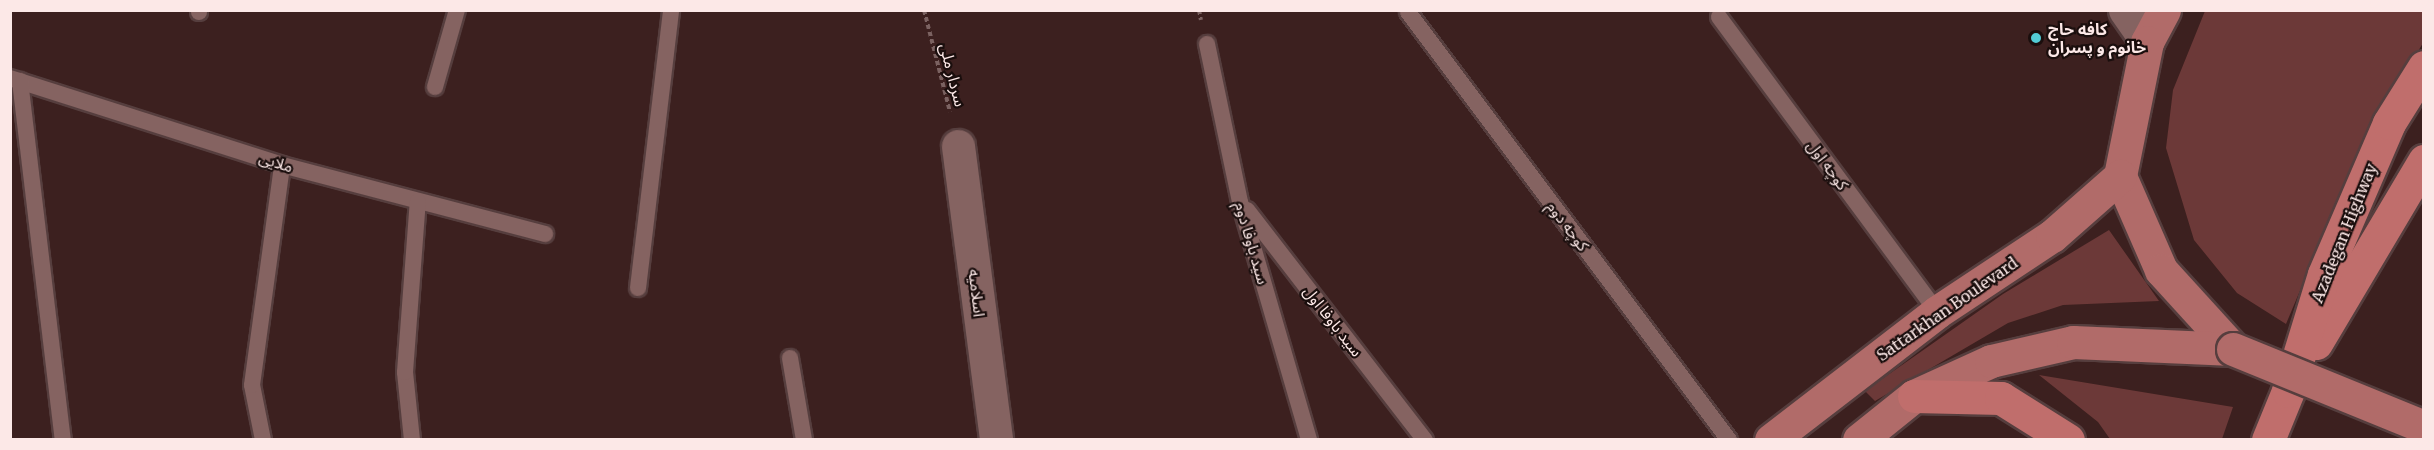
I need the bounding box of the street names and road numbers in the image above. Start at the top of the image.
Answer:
street label: سردار ملی [936,41,970,109]
street label: کوچه اول [1803,136,1853,194]
street label: ملایی [257,148,295,176]
street label: Azadegan Highway [2307,161,2381,305]
street label: کوچه دوم [1543,197,1593,255]
street label: سید باوفا دوم [1231,199,1273,287]
street label: Sattarkhan Boulevard [1873,253,2021,365]
street label: اسلامیه [965,268,989,318]
street label: سید باوفا اول [1299,282,1367,360]

